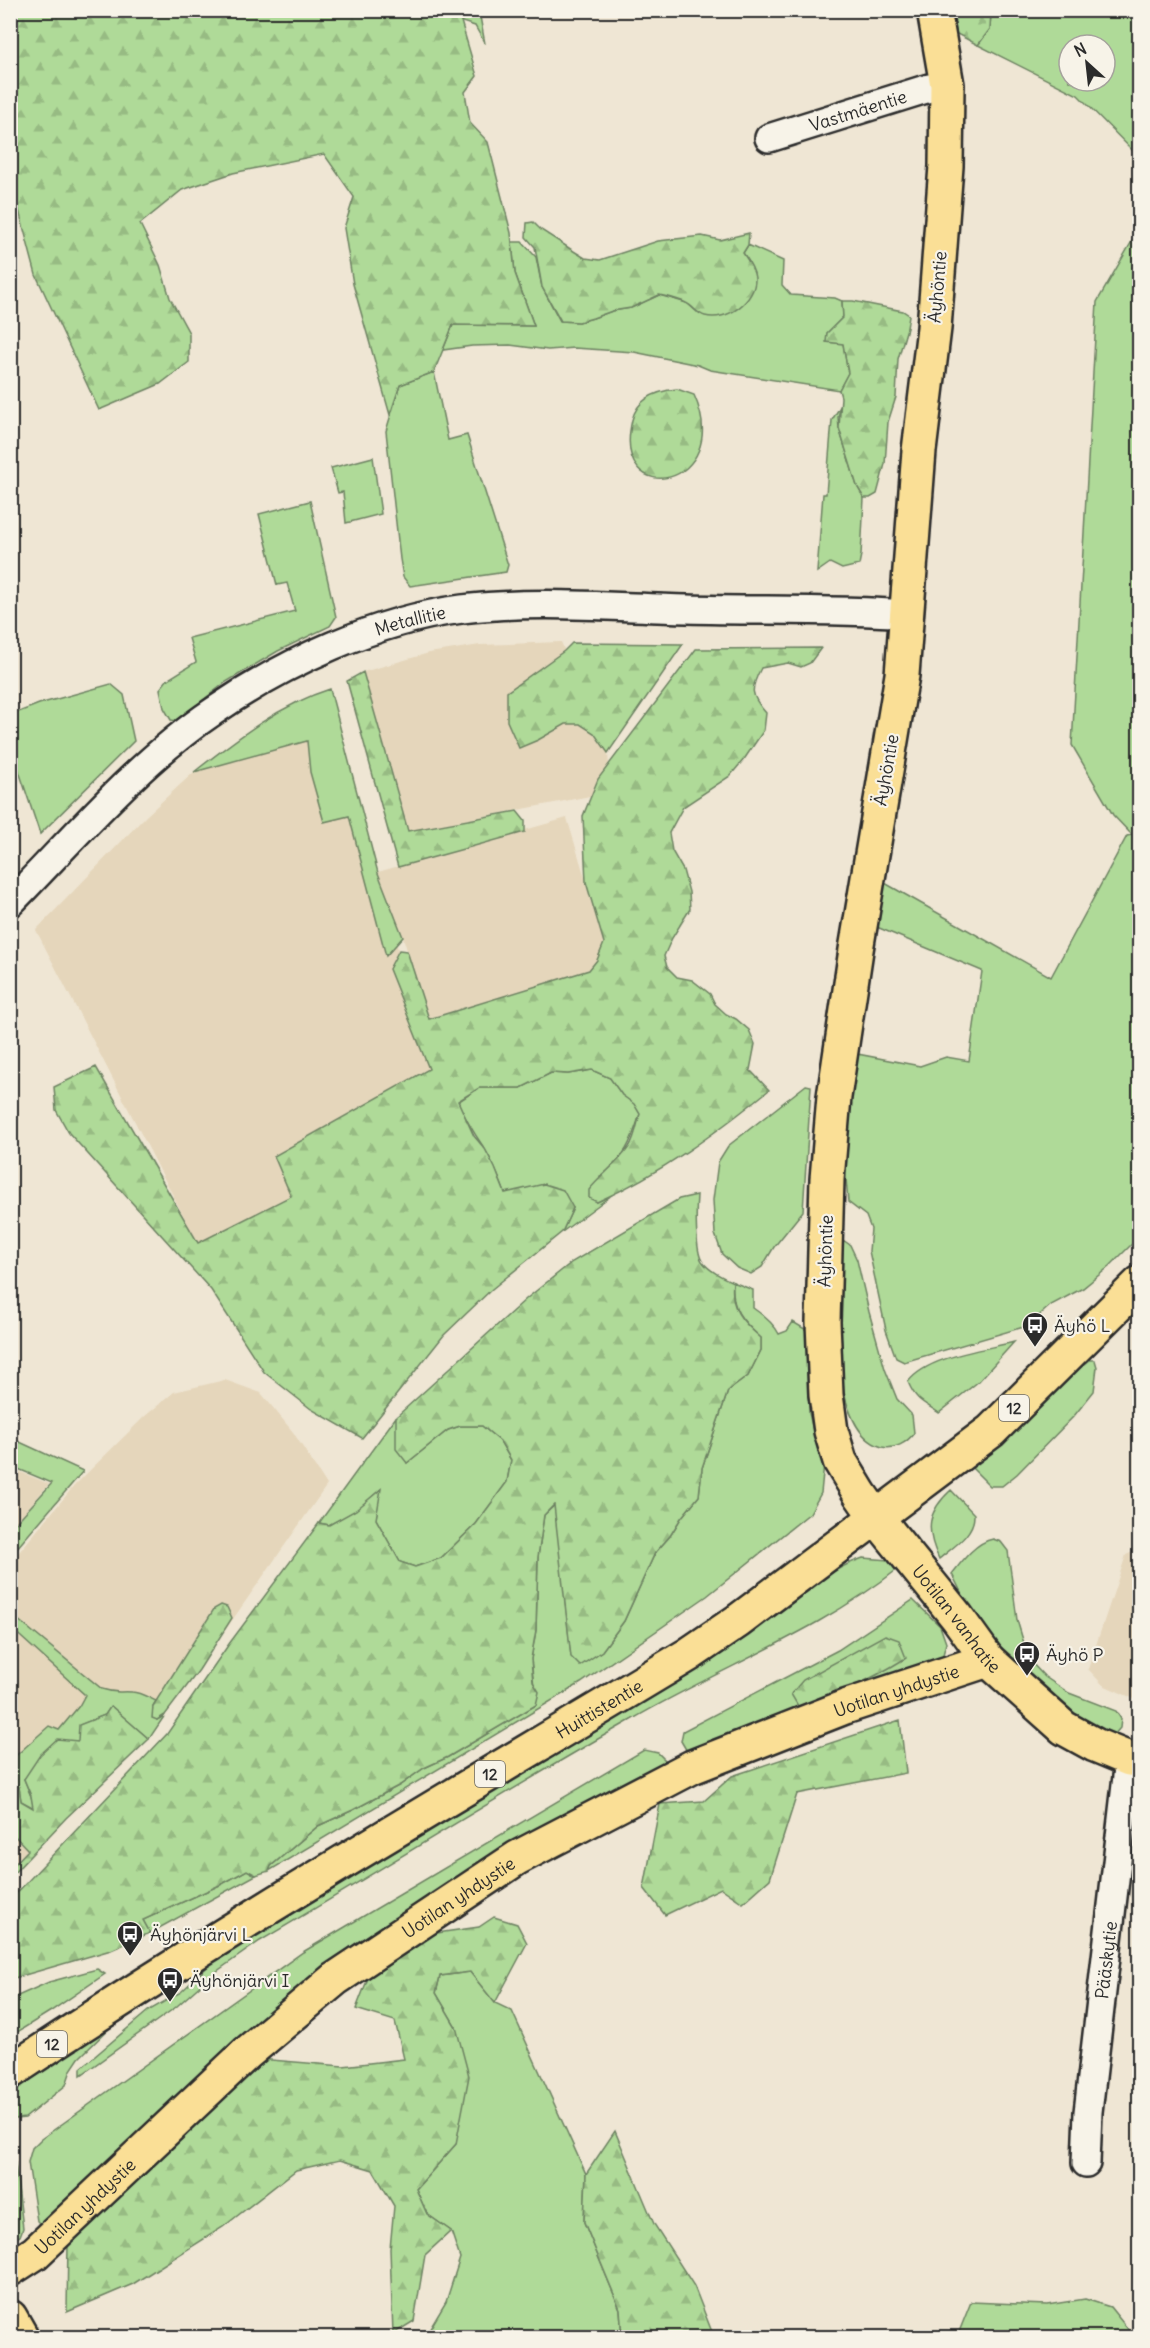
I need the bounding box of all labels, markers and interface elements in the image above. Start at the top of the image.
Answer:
north arrow [1057,33,1117,93]
text: N [1071,38,1090,61]
street label: Vastmäentie [806,84,909,136]
street label: Äyhöntie [922,250,952,324]
street label: Metallitie [372,600,447,640]
street label: Äyhöntie [868,732,904,808]
street label: Äyhöntie [812,1214,838,1288]
bus stop icon: Äyhö L [1020,1310,1050,1348]
place label: Äyhö L [1054,1314,1111,1337]
road number: 12 [999,1395,1029,1421]
street label: Uotilan vanhatie [907,1560,1006,1678]
bus stop icon: Äyhö P [1012,1639,1042,1677]
place label: Äyhö P [1046,1643,1104,1666]
street label: Uotilan yhdystie [830,1659,962,1722]
street label: Huittistentie [551,1674,647,1743]
road number: 12 [475,1761,505,1787]
street label: Uotilan yhdystie [397,1851,519,1943]
bus stop icon: Äyhönjärvi L [115,1919,145,1957]
street label: Pääskytie [1090,1920,1122,2000]
place label: Äyhönjärvi L [150,1923,251,1946]
bus stop icon: Äyhönjärvi I [155,1965,185,2003]
place label: Äyhönjärvi I [190,1969,289,1992]
road number: 12 [37,2031,67,2057]
street label: Uotilan yhdystie [29,2153,140,2259]

